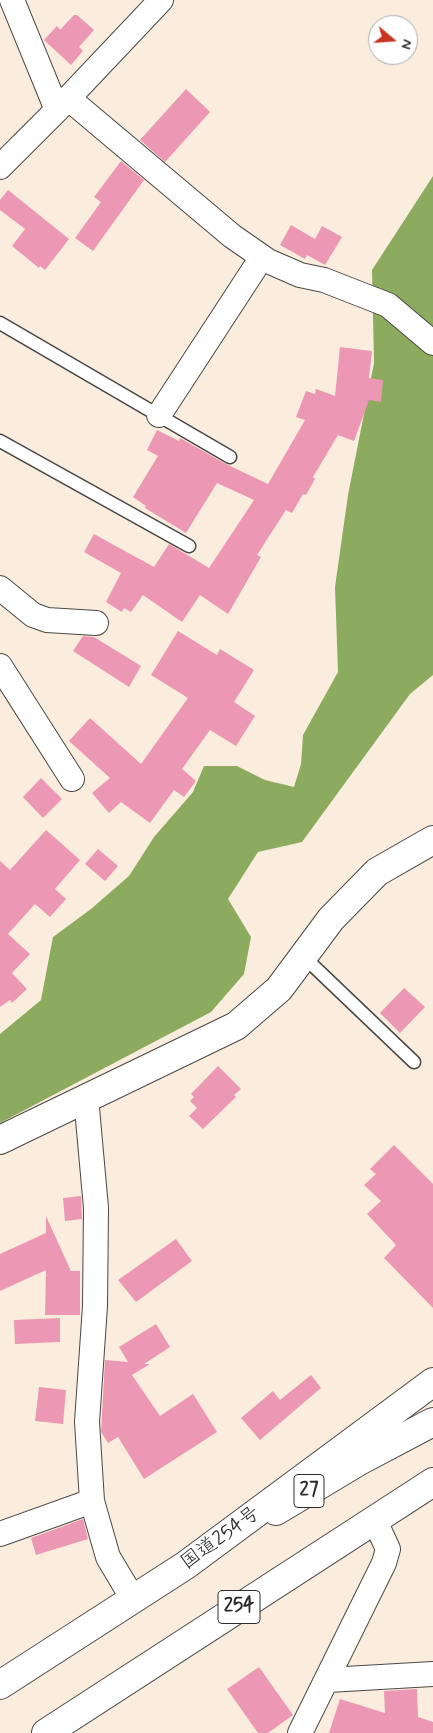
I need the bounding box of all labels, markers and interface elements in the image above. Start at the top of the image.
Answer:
north arrow [368,15,418,65]
text: N [396,37,416,52]
road number: 27 [294,1474,324,1508]
street label: 国道254号 [177,1502,265,1576]
road number: 254 [218,1590,260,1624]

